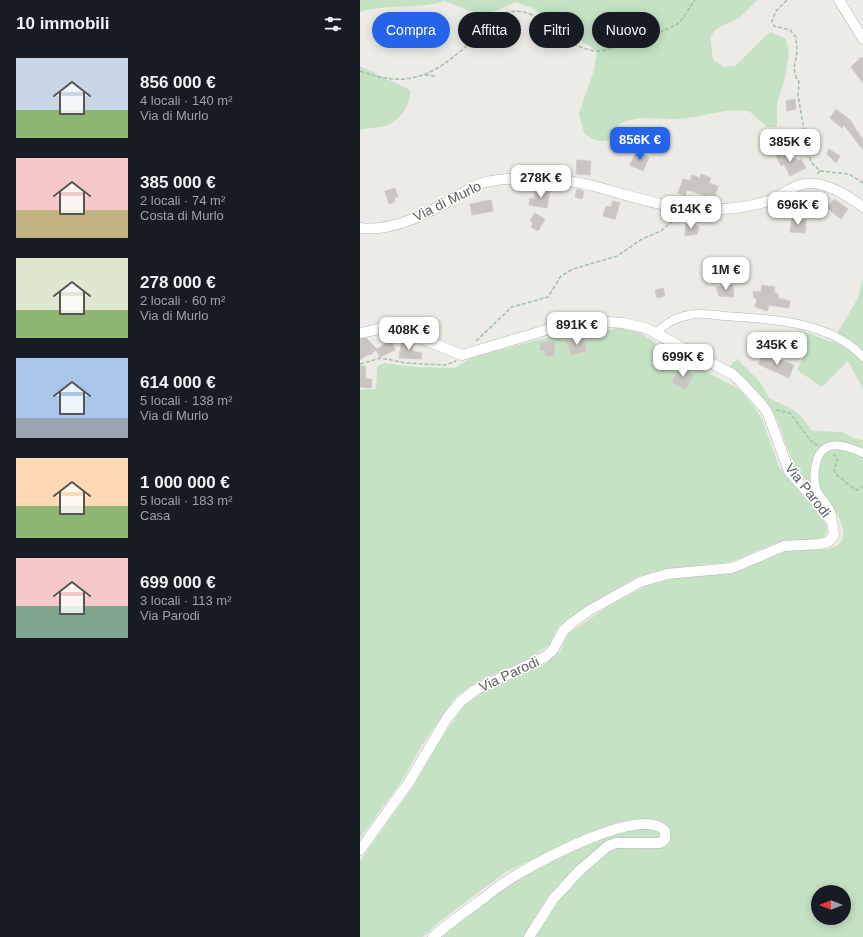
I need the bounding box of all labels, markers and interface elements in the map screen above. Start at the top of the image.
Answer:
chip: Compra [372,12,450,48]
chip: Affitta [458,12,521,48]
chip: Filtri [529,12,584,48]
chip: Nuovo [592,12,660,48]
icon: filters [322,13,344,35]
text: 10 immobili [16,14,110,33]
text: 856 000 € [140,73,216,92]
icon: home [48,74,96,122]
text: 4 locali · 140 m² [140,93,232,108]
text: Via di Murlo [140,108,208,123]
pin: 856K € [607,127,673,161]
pin: 385K € [757,129,823,163]
text: 856K € [619,132,661,147]
text: 385K € [769,134,811,149]
pin: 278K € [508,165,574,199]
text: 278K € [520,170,562,185]
text: 385 000 € [140,173,216,192]
icon: home [48,174,96,222]
street label: Via di Murlo [410,178,484,224]
pin: 696K € [765,192,831,226]
text: 2 locali · 74 m² [140,193,225,208]
pin: 614K € [658,196,724,230]
text: 696K € [777,197,819,212]
text: 614K € [670,201,712,216]
text: Costa di Murlo [140,208,224,223]
pin: 1M € [702,257,750,291]
text: 1M € [712,262,740,277]
text: 278 000 € [140,273,216,292]
icon: home [48,274,96,322]
text: 2 locali · 60 m² [140,293,225,308]
text: Via di Murlo [140,308,208,323]
pin: 891K € [544,312,610,346]
pin: 408K € [376,317,442,351]
text: 891K € [556,317,598,332]
text: 408K € [388,322,430,337]
pin: 345K € [744,332,810,366]
text: 345K € [756,337,798,352]
pin: 699K € [650,344,716,378]
text: 699K € [662,349,704,364]
text: 614 000 € [140,373,216,392]
icon: home [48,374,96,422]
text: 5 locali · 138 m² [140,393,232,408]
text: Via di Murlo [140,408,208,423]
street label: Via Parodi [782,460,834,520]
text: 1 000 000 € [140,473,230,492]
icon: home [48,474,96,522]
text: 5 locali · 183 m² [140,493,232,508]
text: Casa [140,508,170,523]
text: 699 000 € [140,573,216,592]
icon: home [48,574,96,622]
text: 3 locali · 113 m² [140,593,232,608]
text: Via Parodi [140,608,200,623]
street label: Via Parodi [476,653,542,695]
north arrow [811,885,851,925]
map controls [811,885,851,925]

